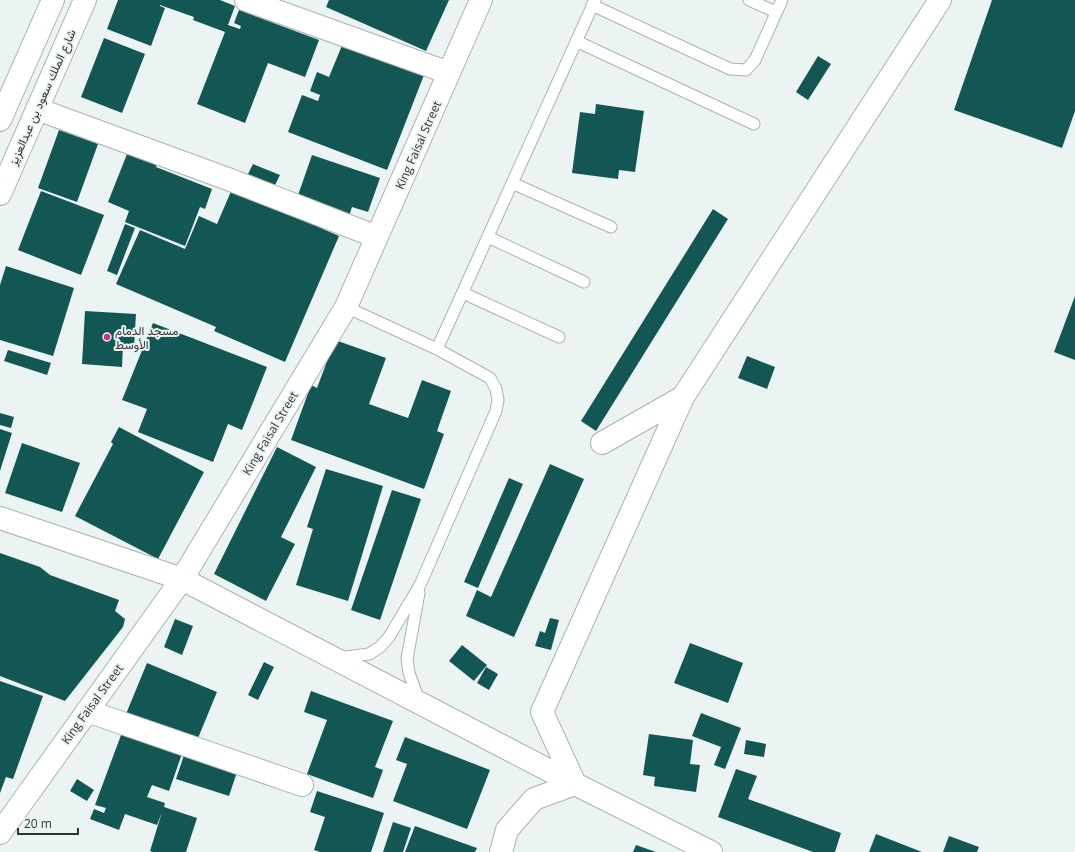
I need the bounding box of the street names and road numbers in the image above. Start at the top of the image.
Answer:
street label: شارع الملك سعود بن عبدالعزيز [4,26,81,169]
street label: King Faisal Street [391,98,445,192]
street label: King Faisal Street [238,388,302,478]
street label: King Faisal Street [57,660,127,748]

